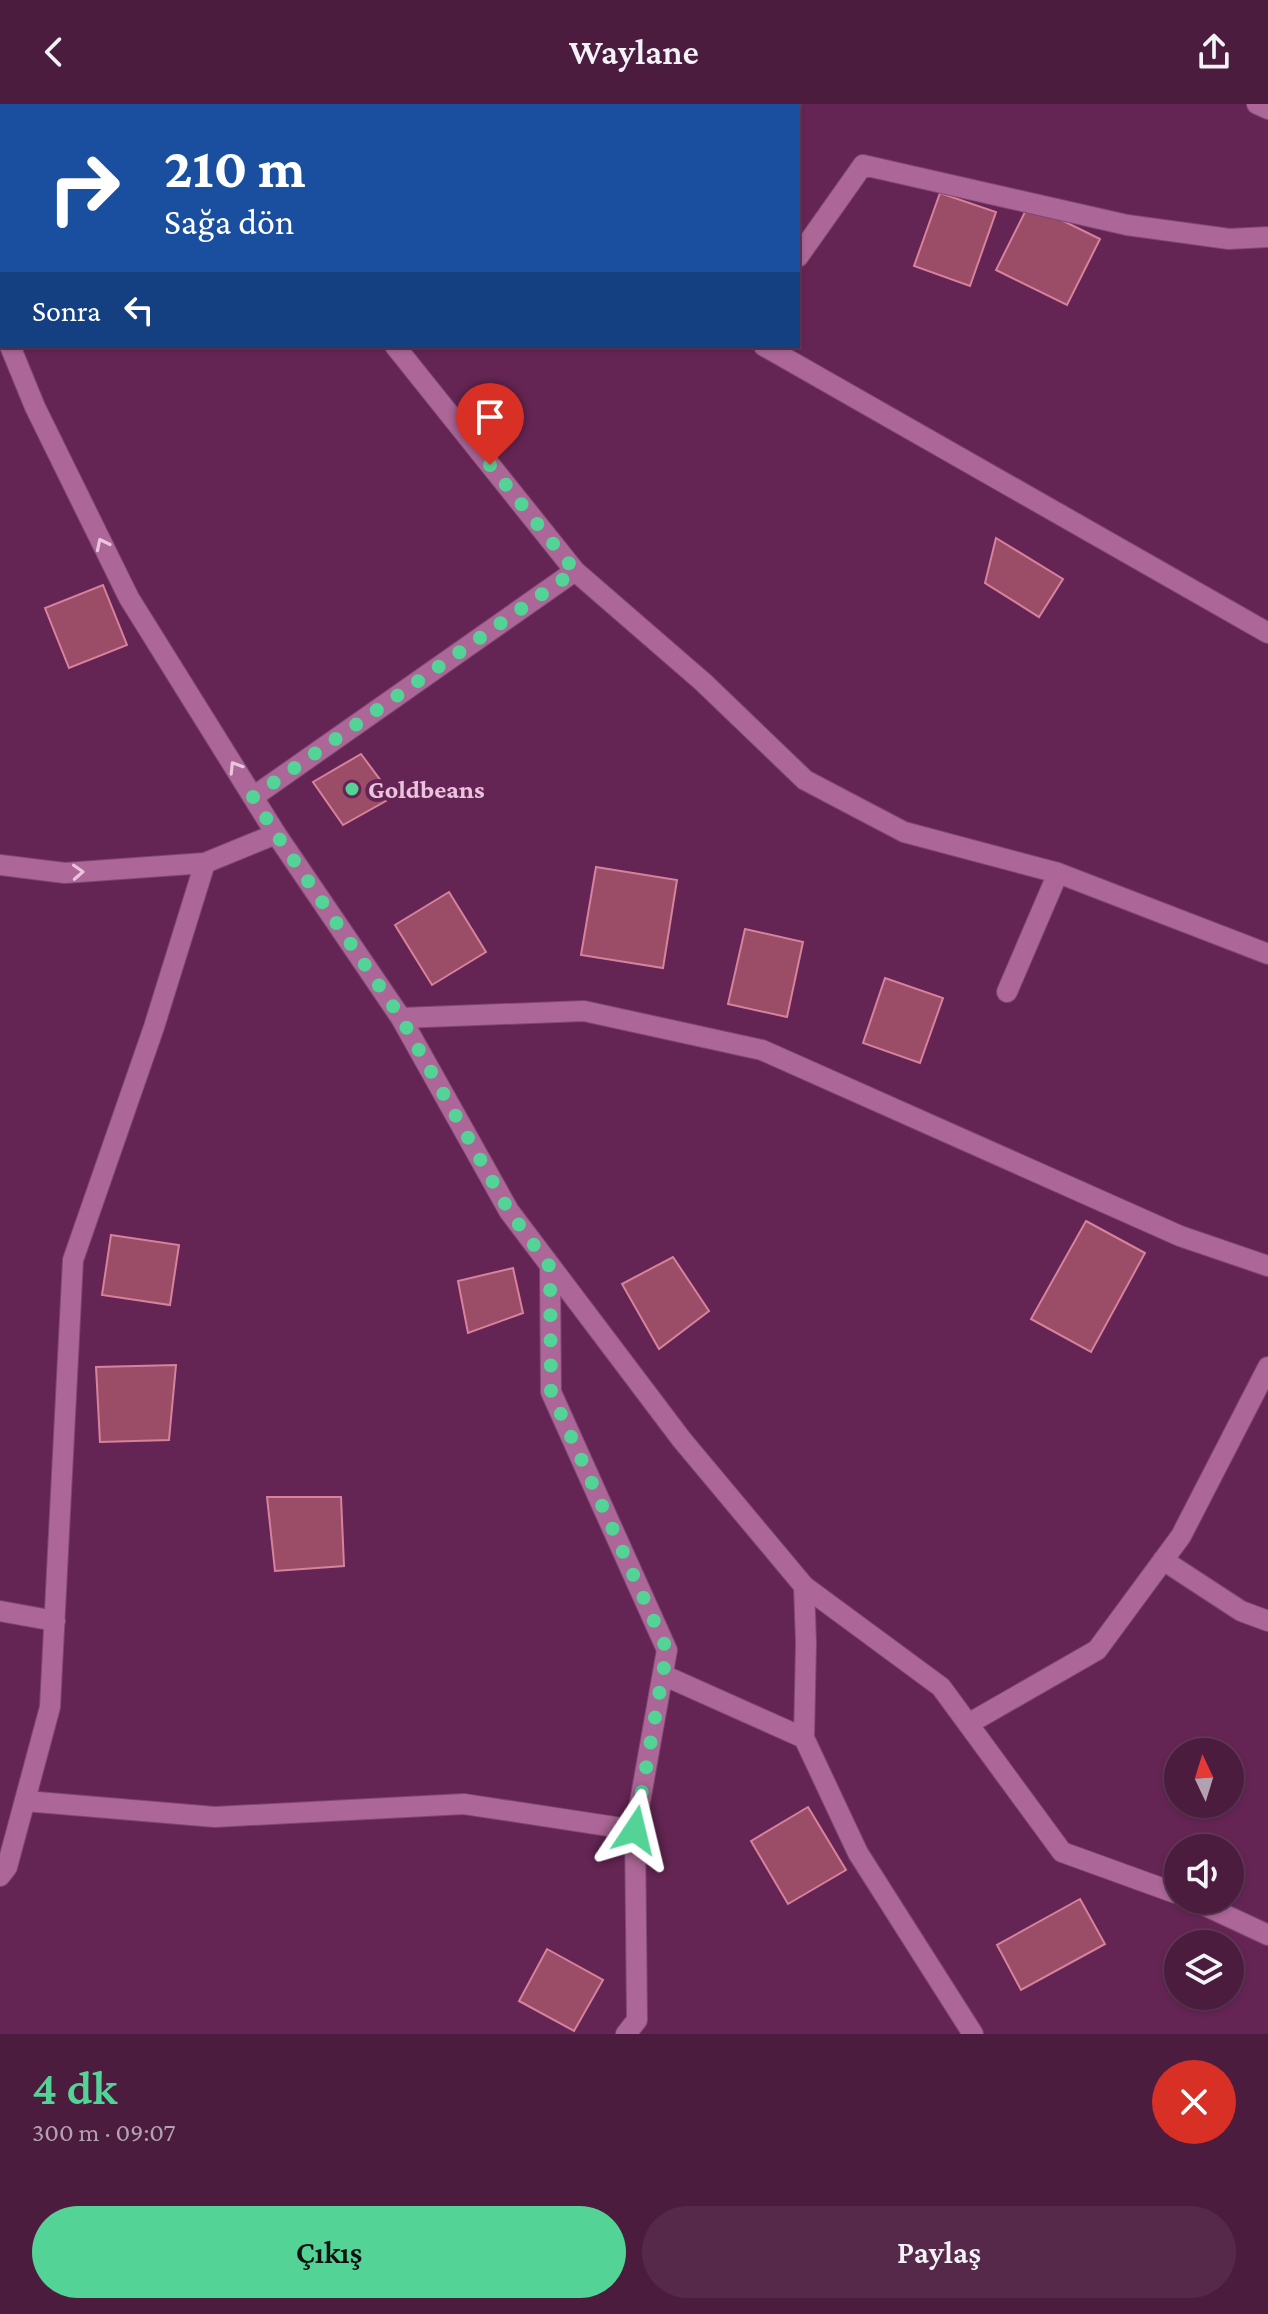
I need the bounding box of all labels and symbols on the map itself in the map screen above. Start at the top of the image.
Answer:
pin [456,383,524,465]
one-way arrow [96,537,112,552]
one-way arrow [229,761,244,776]
place label: Goldbeans [368,775,485,804]
marker: Goldbeans [343,780,361,798]
one-way arrow [72,863,84,880]
north arrow [1164,1738,1244,1818]
position arrow [593,1788,677,1872]

